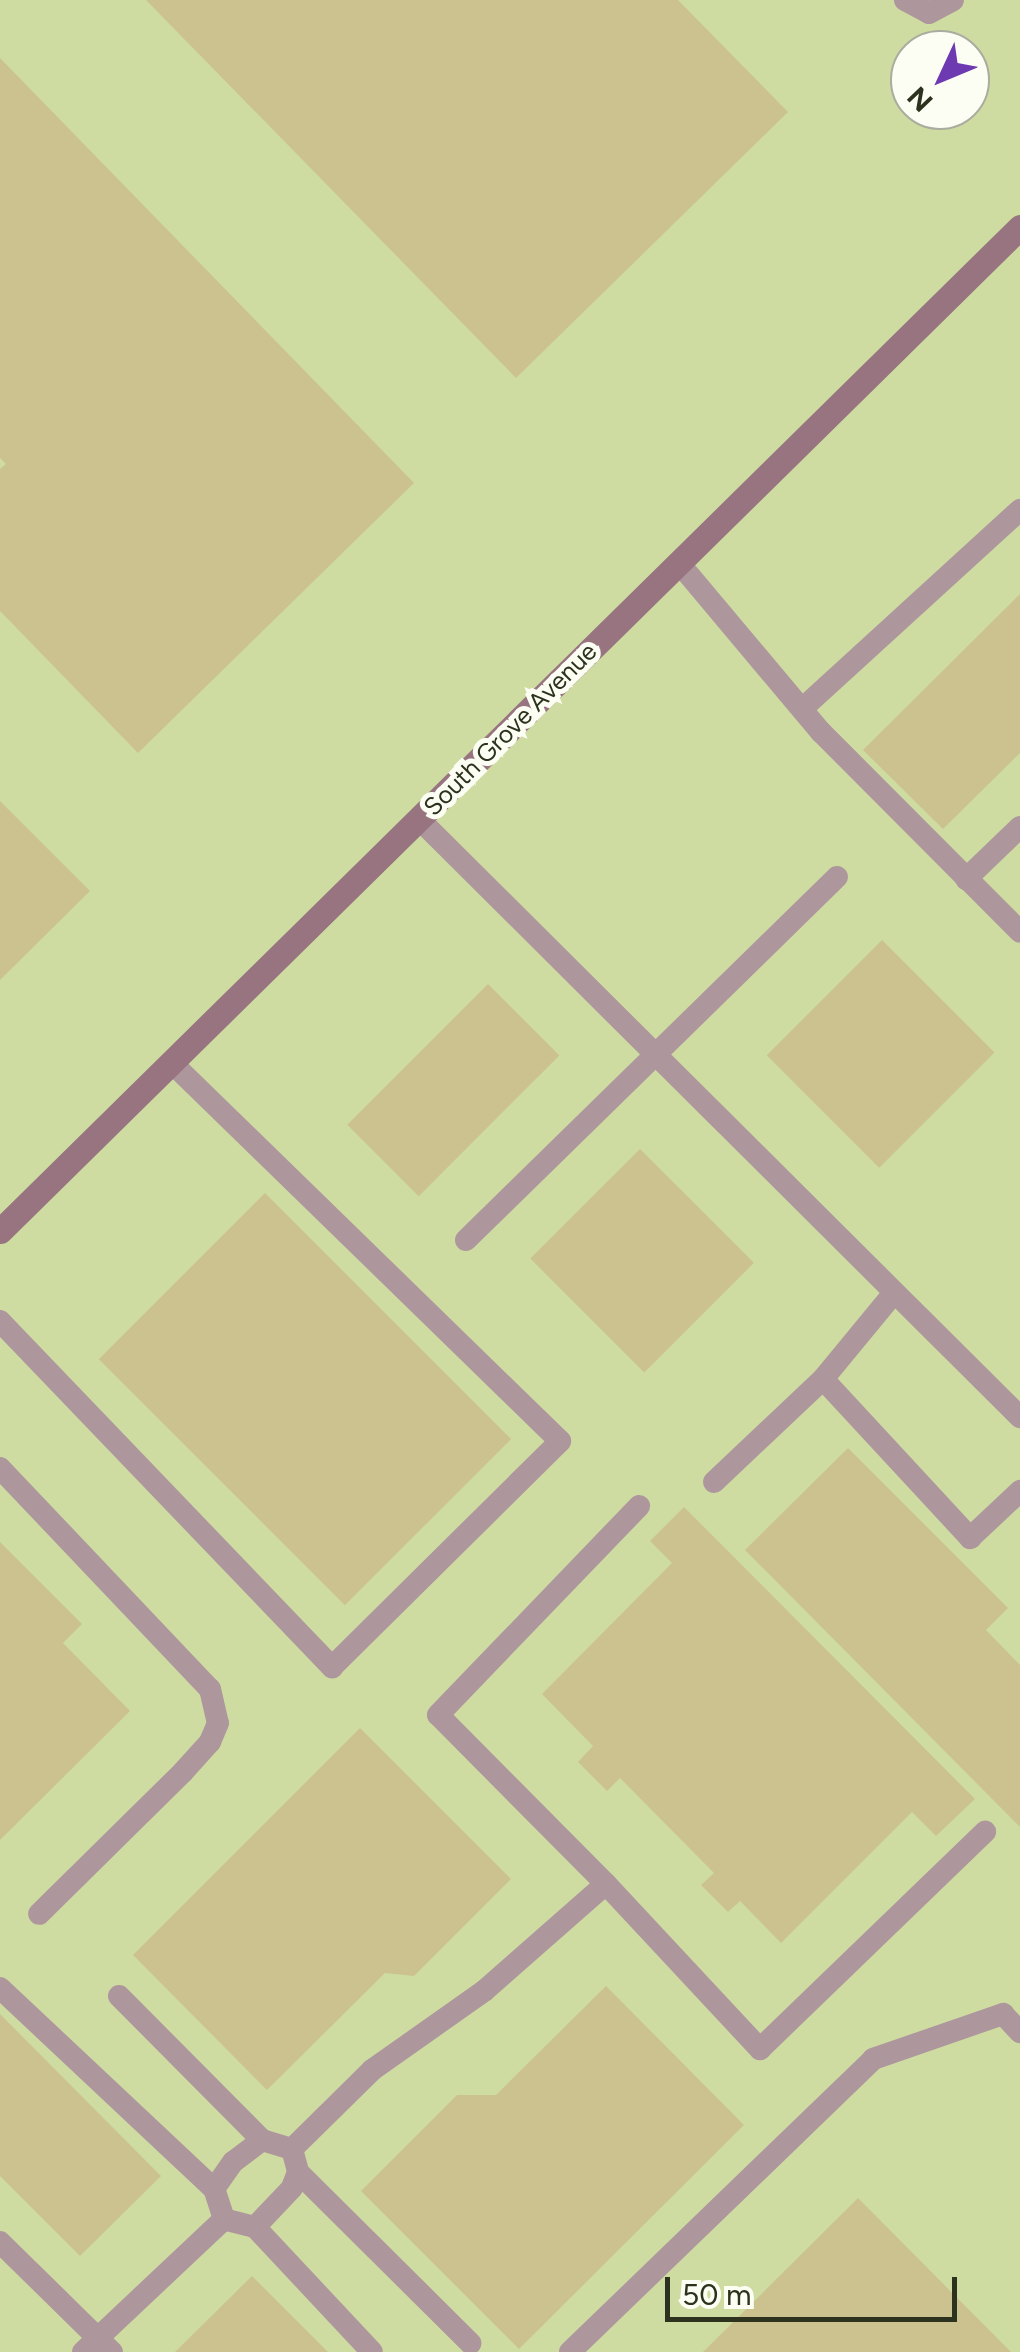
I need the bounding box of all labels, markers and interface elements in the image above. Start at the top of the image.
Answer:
north arrow [890,30,990,130]
text: N [900,80,940,119]
street label: South Grove Avenue [417,636,603,822]
scale bar [670,2257,962,2319]
text: 50 m [682,2276,751,2313]

